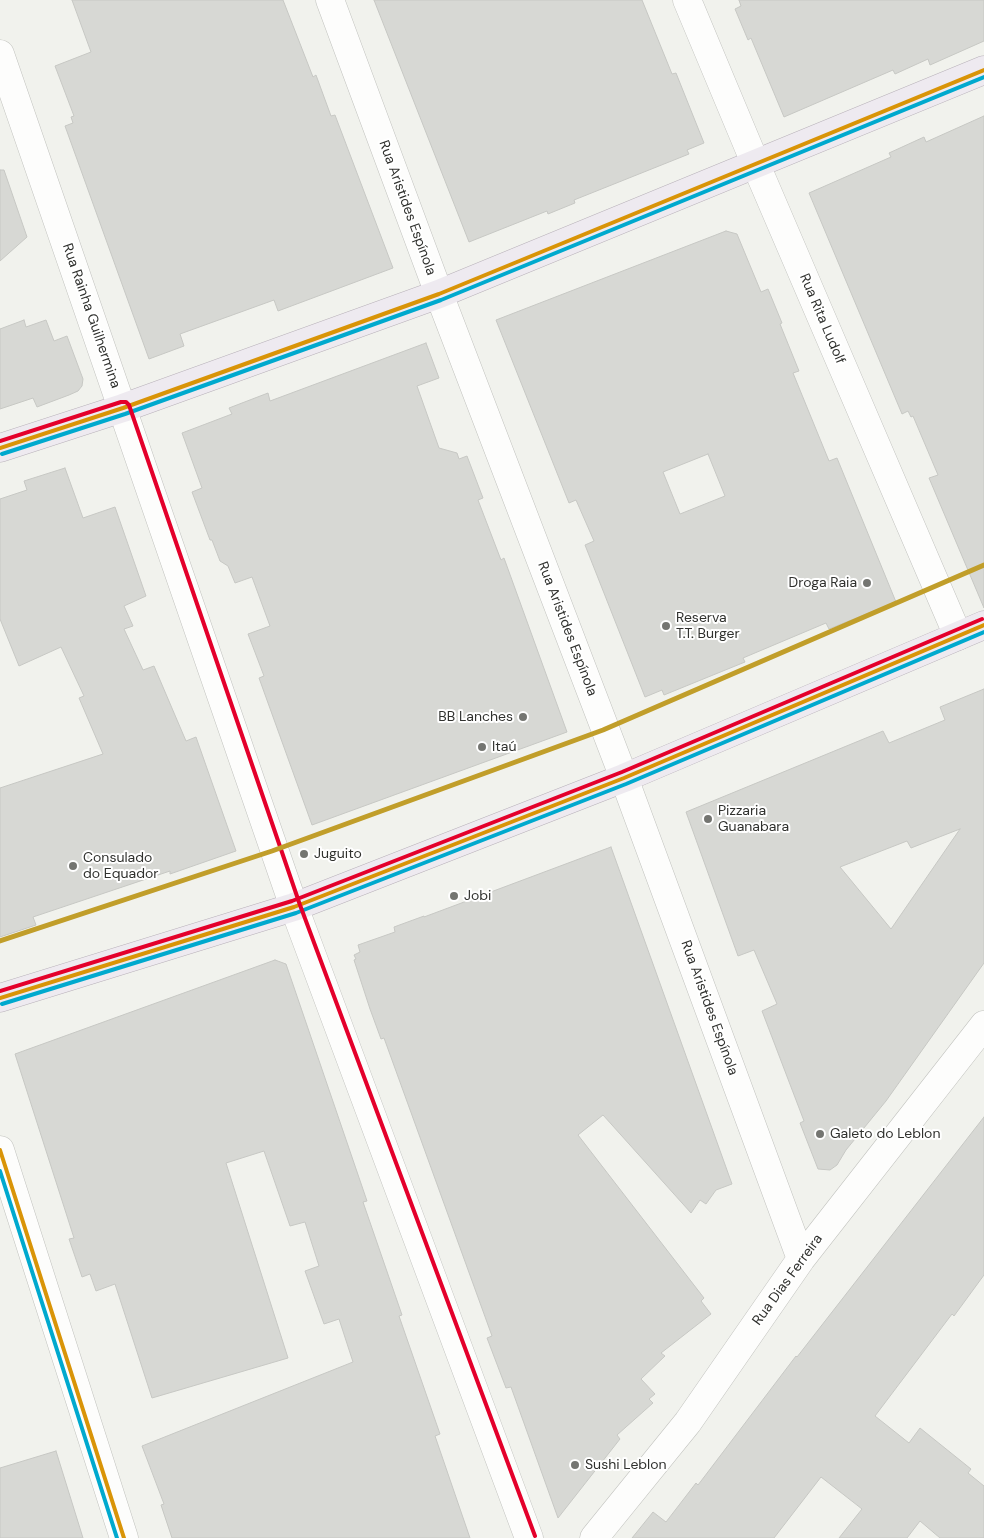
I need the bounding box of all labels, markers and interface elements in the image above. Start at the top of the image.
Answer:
street label: Rua Aristides Espínola [375,138,439,278]
street label: Rua Rainha Guilhermina [58,241,124,391]
street label: Rua Rita Ludolf [795,271,849,367]
street label: Rua Aristides Espínola [534,559,600,699]
place label: Droga Raia [789,575,857,591]
marker: Droga Raia [861,577,873,589]
place label: Reserva T.T. Burger [676,610,740,642]
marker: Reserva T.T. Burger [660,620,672,632]
place label: BB Lanches [438,709,513,725]
marker: BB Lanches [517,711,529,723]
place label: Itaú [492,739,516,755]
marker: Itaú [476,741,488,753]
place label: Pizzaria Guanabara [718,803,789,836]
marker: Pizzaria Guanabara [702,813,714,825]
place label: Juguito [314,846,362,862]
marker: Juguito [298,848,310,860]
place label: Consulado do Equador [83,850,158,882]
marker: Consulado do Equador [67,860,79,872]
place label: Jobi [464,888,491,904]
marker: Jobi [448,890,460,902]
street label: Rua Aristides Espínola [677,938,741,1078]
place label: Galeto do Leblon [830,1126,940,1142]
marker: Galeto do Leblon [814,1128,826,1140]
street label: Rua Dias Ferreira [749,1231,827,1329]
place label: Sushi Leblon [585,1457,667,1473]
marker: Sushi Leblon [569,1459,581,1471]

